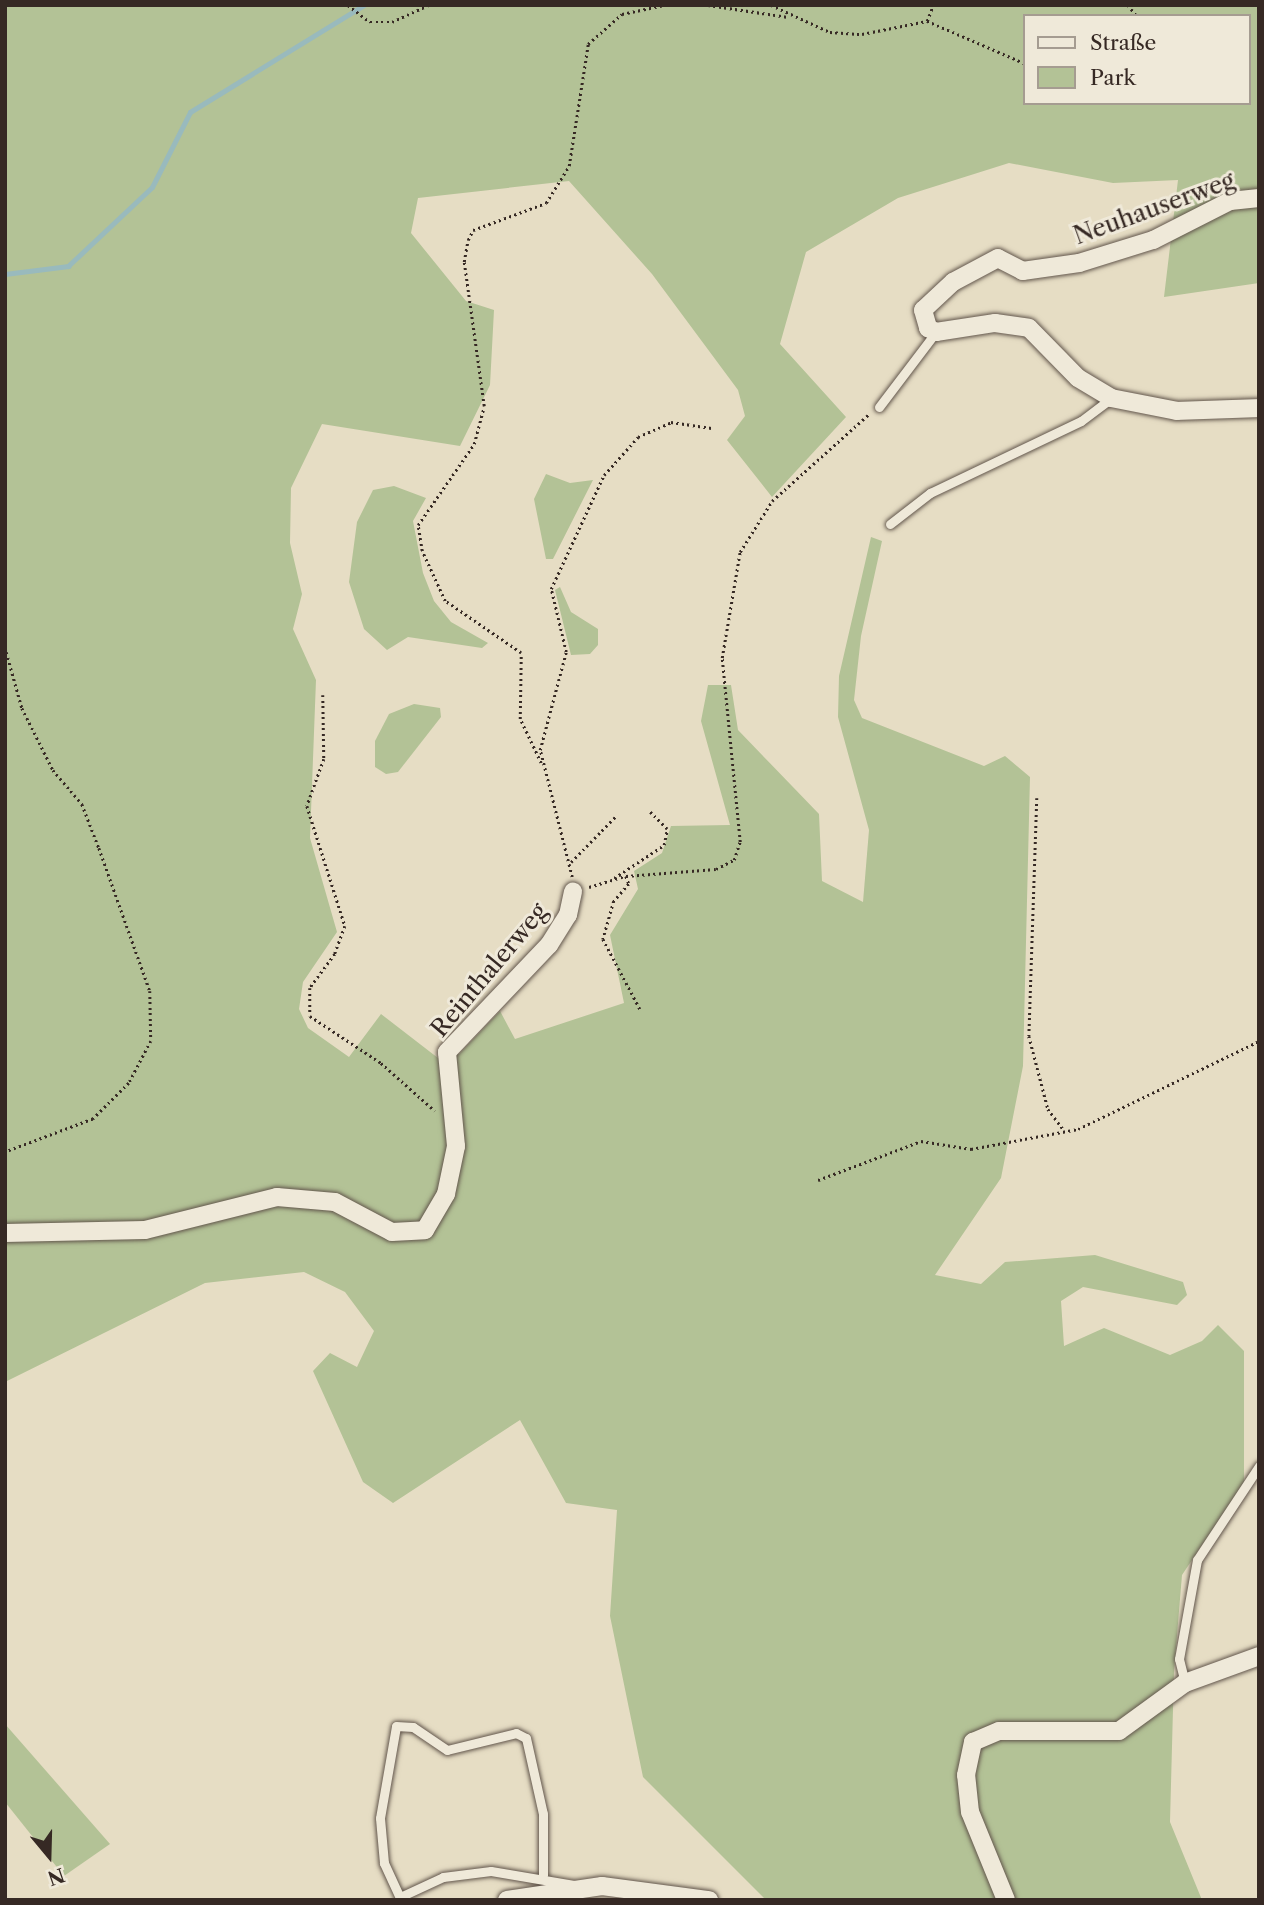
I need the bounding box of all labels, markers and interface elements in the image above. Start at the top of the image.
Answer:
legend [1023,14,1250,105]
text: Straße [1090,30,1156,55]
text: Park [1090,65,1136,90]
street label: Neuhauserweg [1070,166,1238,250]
street label: Reinthalerweg [425,897,553,1043]
north arrow [14,1821,84,1891]
text: N [44,1863,68,1890]

